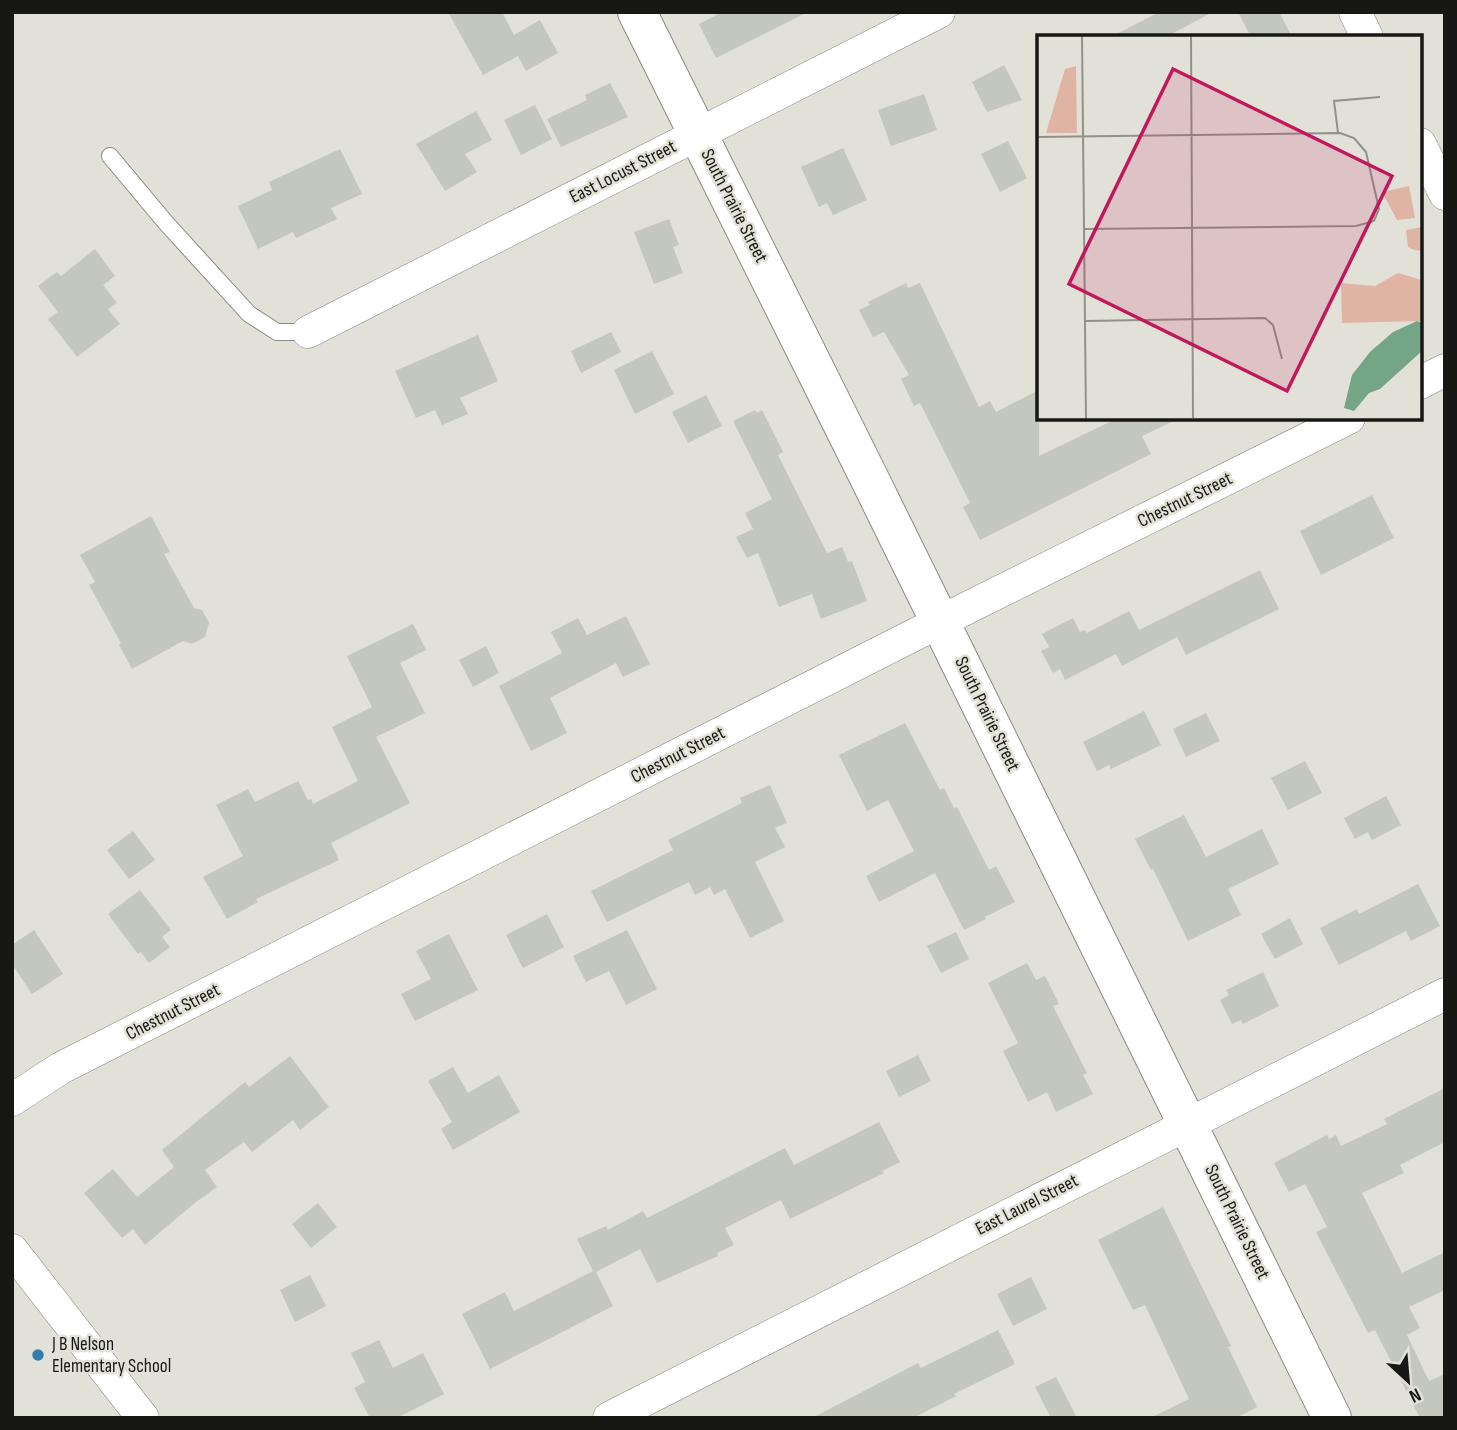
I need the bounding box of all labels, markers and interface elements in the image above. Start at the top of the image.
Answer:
inset map [1037,35,1422,420]
street label: East Locust Street [566,135,680,209]
street label: South Prairie Street [695,145,773,267]
street label: Chestnut Street [1134,467,1236,533]
street label: South Prairie Street [949,653,1025,775]
street label: Chestnut Street [627,721,729,789]
street label: Chestnut Street [122,978,224,1046]
street label: South Prairie Street [1199,1161,1275,1283]
street label: East Laurel Street [972,1169,1082,1241]
place label: J B Nelson Elementary School [51,1333,171,1378]
north arrow [1373,1346,1443,1416]
marker: J B Nelson Elementary School [30,1347,46,1363]
text: N [1405,1382,1424,1407]

